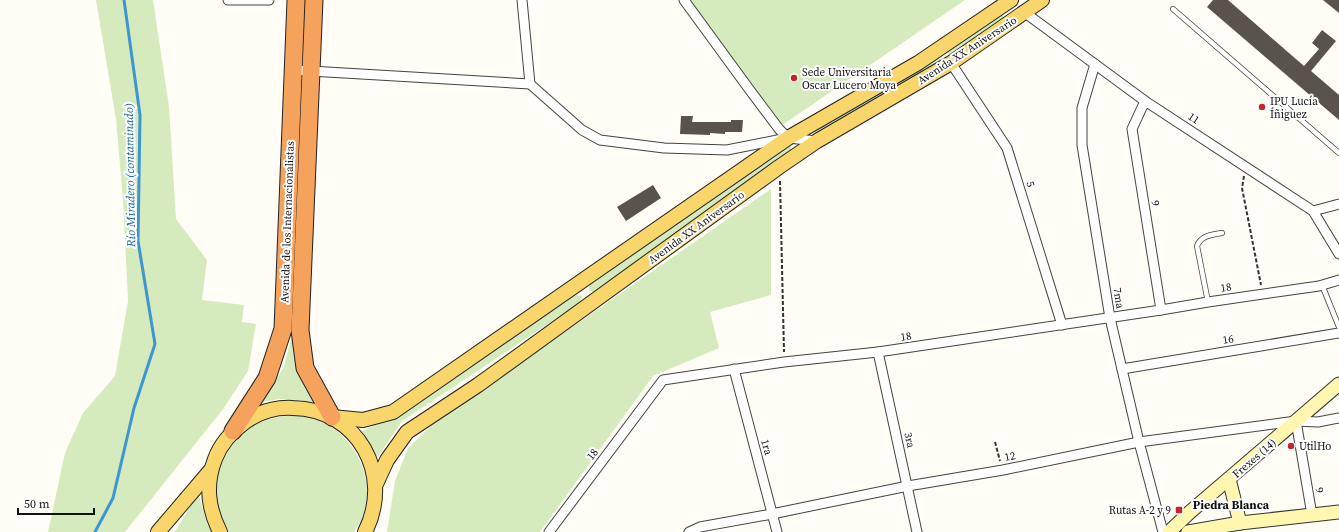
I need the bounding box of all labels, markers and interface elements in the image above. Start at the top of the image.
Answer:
street label: Avenida XX Aniversario [915,13,1020,88]
place label: Sede Universitaria Oscar Lucero Moya [802,65,896,93]
marker: Sede Universitaria Oscar Lucero Moya [789,73,799,83]
place label: IPU Lucía Íñiguez [1270,94,1318,122]
marker: IPU Lucía Íñiguez [1257,102,1267,112]
water label: Río Miradero (contaminado) [121,103,139,248]
street label: 11 [1185,109,1202,128]
street label: Avenida de los Internacionalistas [277,141,298,303]
street label: 5 [1023,179,1039,189]
street label: Avenida XX Aniversario [645,187,747,267]
street label: 9 [1148,199,1163,207]
street label: 18 [1220,279,1233,296]
street label: 7ma [1109,287,1128,310]
street label: 18 [900,328,913,345]
street label: 16 [1221,331,1235,348]
street label: 3ra [900,431,919,450]
street label: Frexes (14) [1229,435,1279,482]
street label: 1ra [757,438,776,457]
place label: UtilHo [1299,439,1331,454]
marker: UtilHo [1286,441,1296,451]
street label: 18 [583,445,602,463]
street label: 12 [1003,448,1017,465]
street label: 9 [1312,486,1327,494]
scale bar [18,490,94,516]
text: 50 m [24,496,50,512]
district label: Piedra Blanca [1193,497,1270,513]
place label: Rutas A-2 y 9 [1109,503,1171,518]
marker: Rutas A-2 y 9 [1174,505,1184,515]

